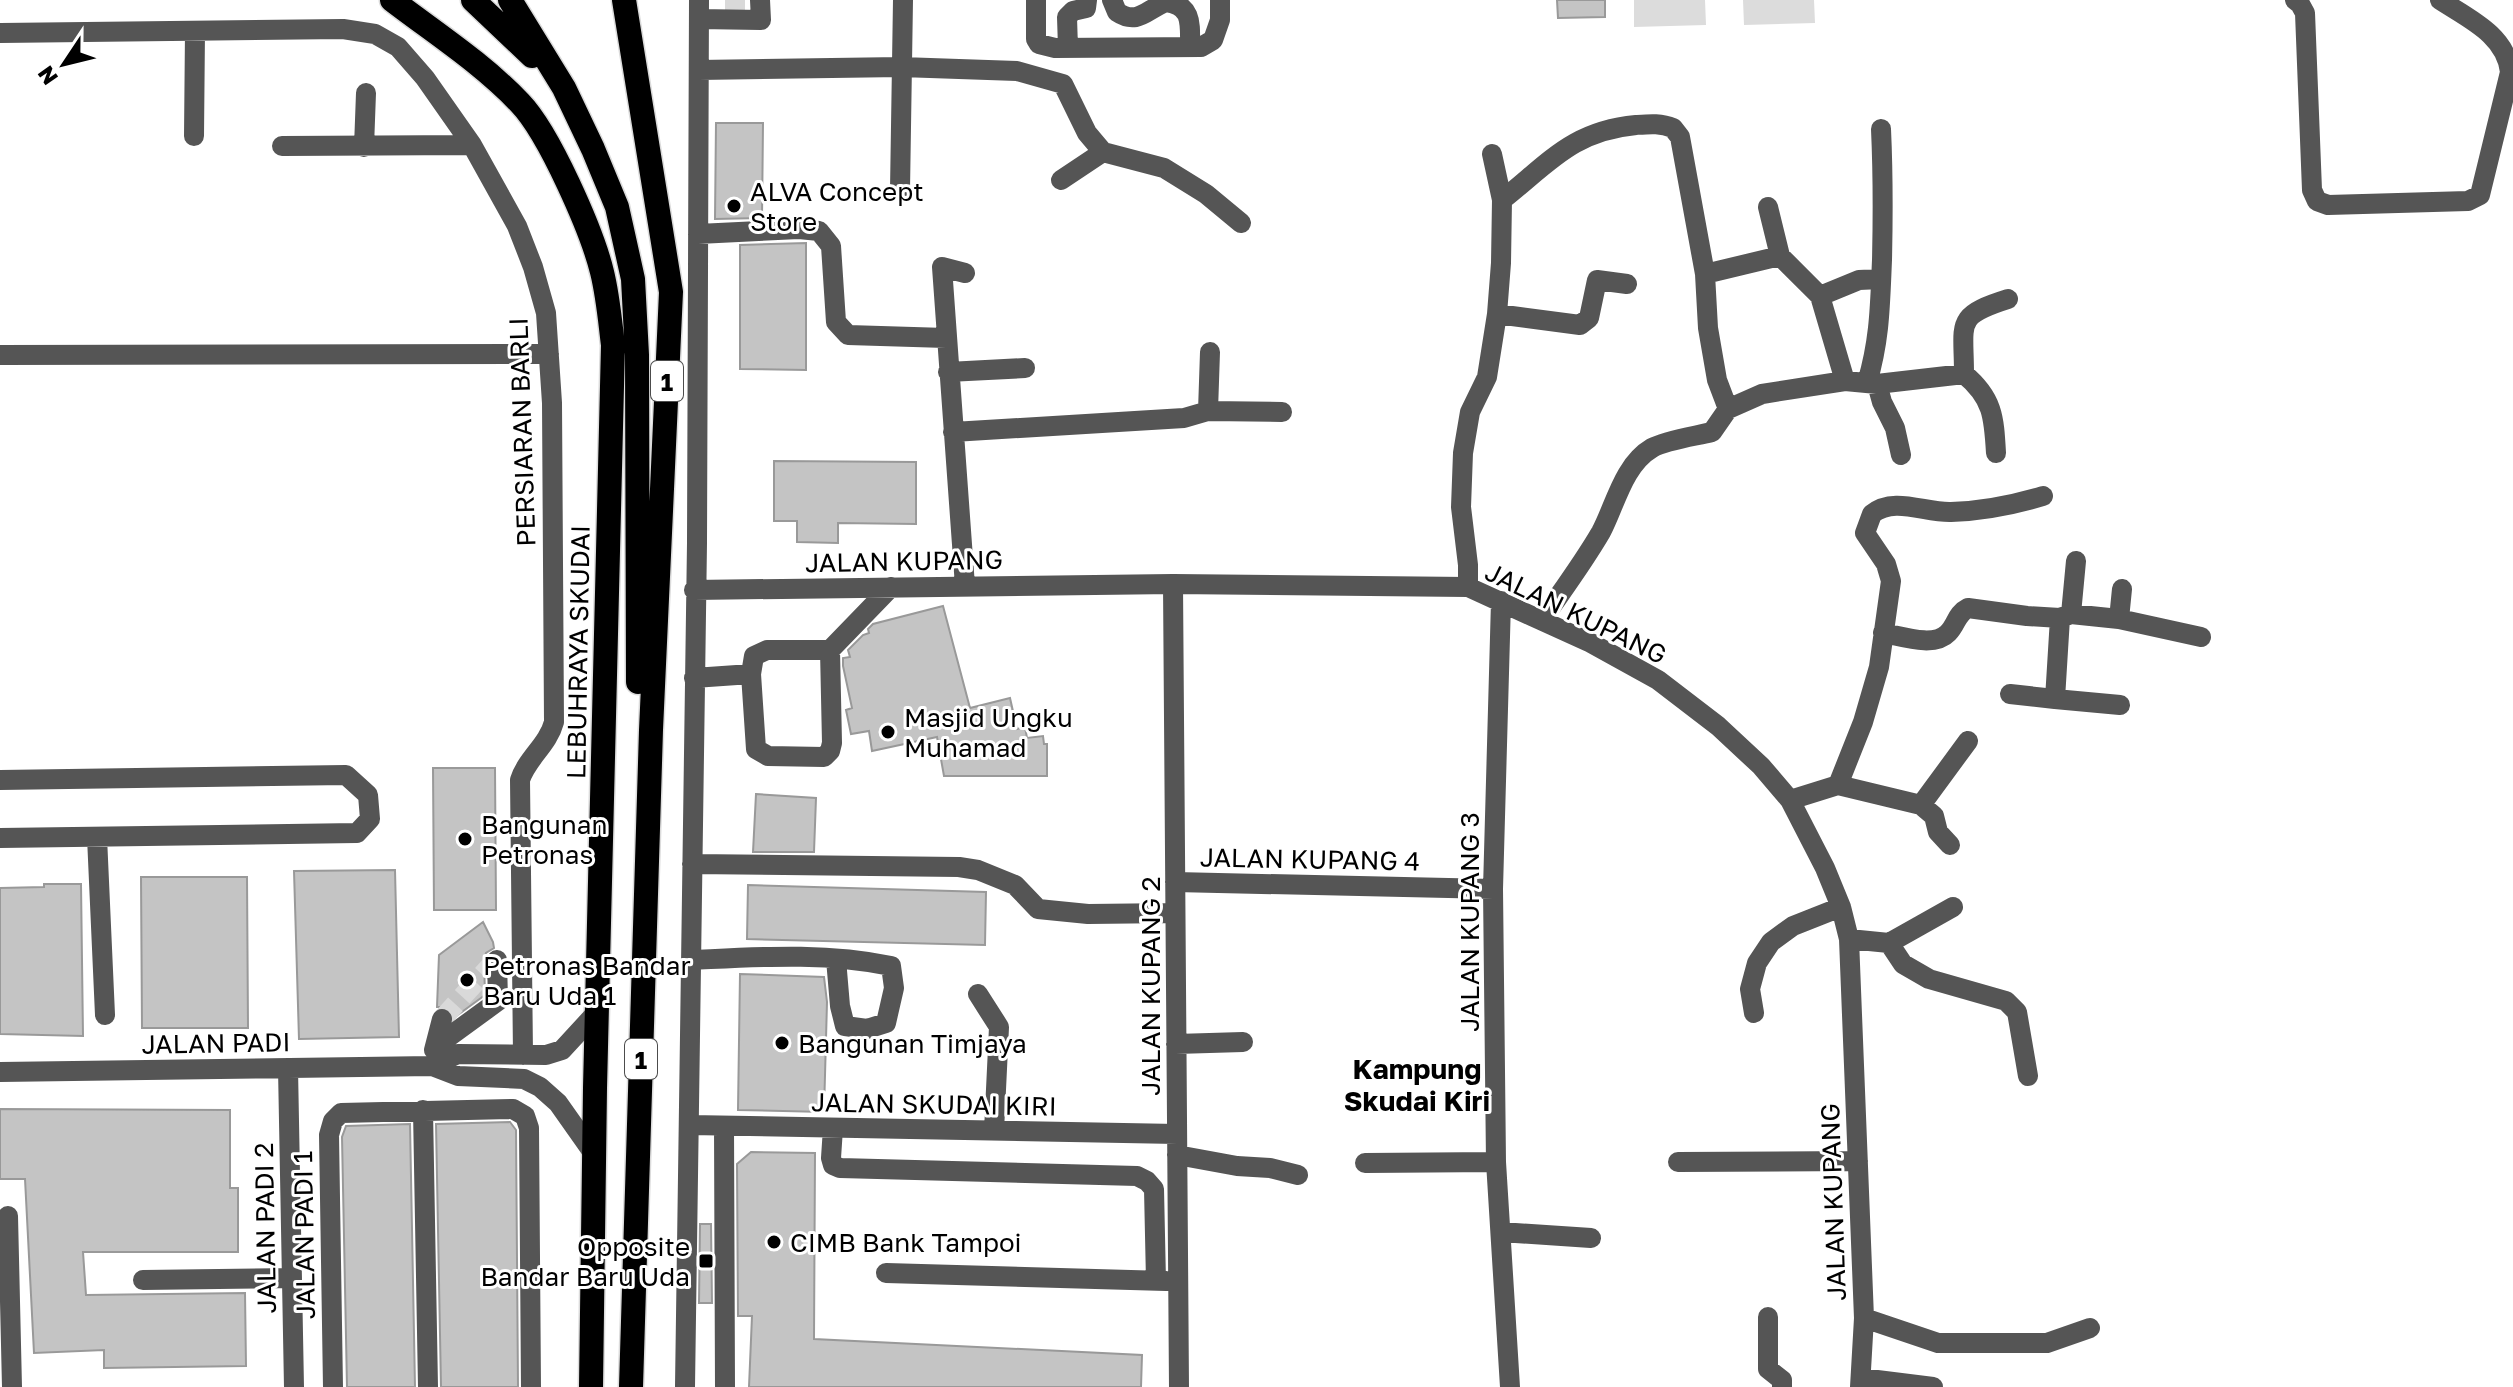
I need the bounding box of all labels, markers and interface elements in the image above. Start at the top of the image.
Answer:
north arrow [24,24,104,104]
text: N [31,61,63,90]
place label: ALVA Concept Store [750,176,924,237]
marker: ALVA Concept Store [725,197,743,215]
street label: PERSIARAN BARLI [503,317,541,547]
road number: 1 [651,361,683,401]
street label: LEBUHRAYA SKUDAI [560,525,596,779]
street label: JALAN KUPANG [805,544,1003,578]
street label: JALAN KUPANG [1480,556,1672,670]
place label: Masjid Ungku Muhamad [904,702,1073,763]
marker: Masjid Ungku Muhamad [879,723,897,741]
place label: Bangunan Petronas [481,809,608,870]
street label: JALAN KUPANG 3 [1454,812,1485,1032]
marker: Bangunan Petronas [456,830,474,848]
street label: JALAN KUPANG 4 [1200,842,1420,876]
street label: JALAN KUPANG 2 [1135,876,1166,1096]
place label: Petronas Bandar Baru Uda 1 [483,950,691,1011]
marker: Petronas Bandar Baru Uda 1 [458,971,476,989]
street label: JALAN PADI [141,1026,291,1060]
place label: Bangunan Timjaya [798,1028,1027,1059]
marker: Bangunan Timjaya [773,1034,791,1052]
road number: 1 [625,1039,657,1079]
district label: Kampung Skudai Kiri [1344,1052,1490,1117]
street label: JALAN SKUDAI KIRI [811,1086,1057,1122]
street label: JALAN KUPANG [1814,1103,1852,1301]
street label: JALAN PADI 2 [248,1142,282,1314]
street label: JALAN PADI 1 [287,1151,321,1319]
place label: CIMB Bank Tampoi [790,1227,1021,1258]
place label: Opposite Bandar Baru Uda [480,1231,690,1292]
marker: CIMB Bank Tampoi [765,1233,783,1251]
marker: Opposite Bandar Baru Uda [697,1252,715,1270]

